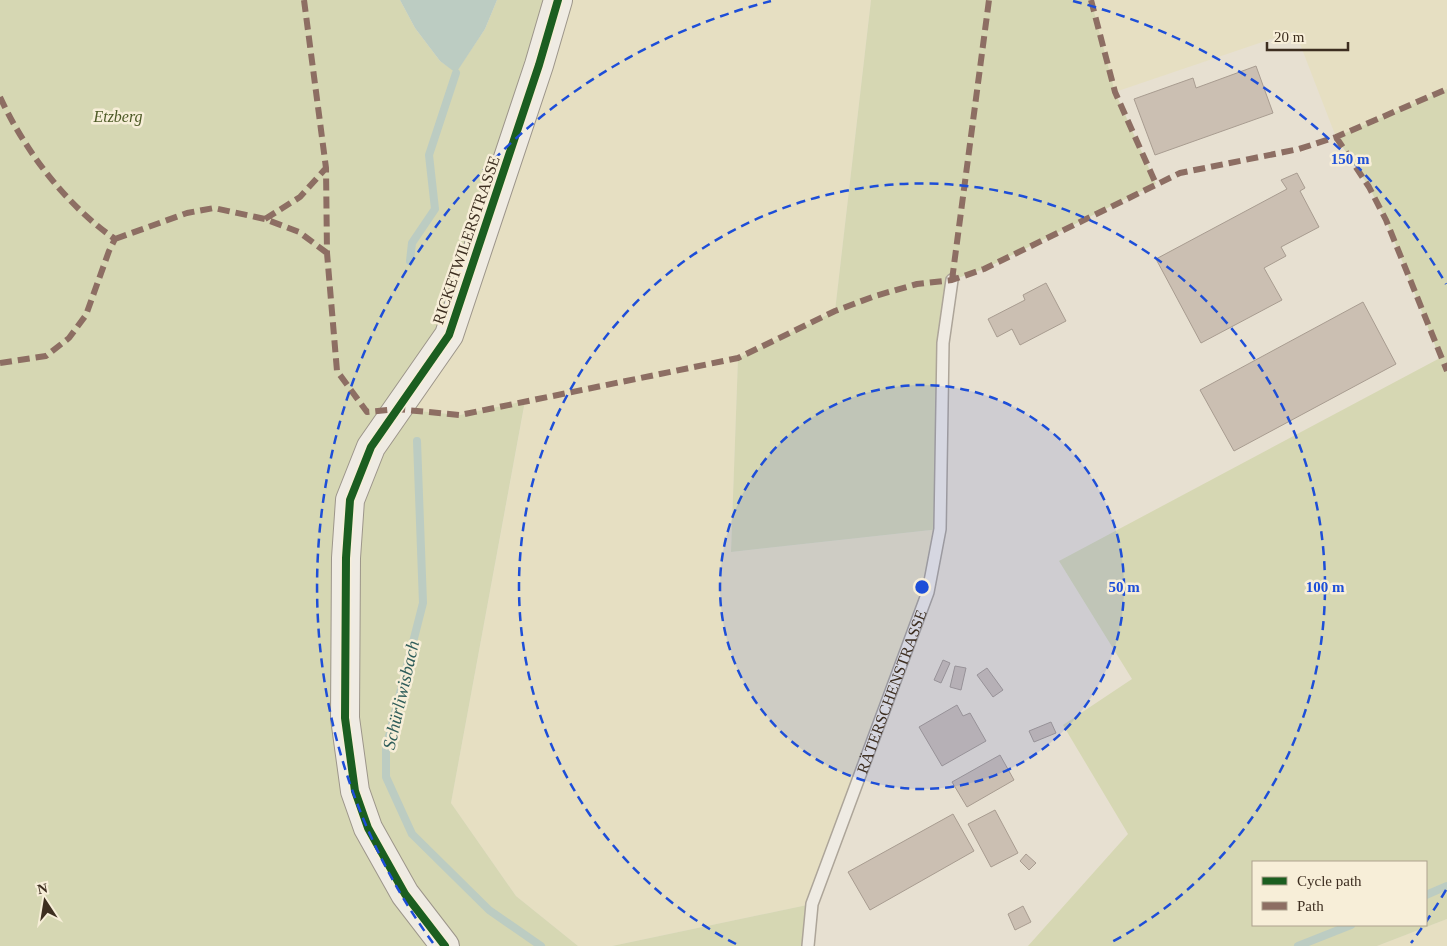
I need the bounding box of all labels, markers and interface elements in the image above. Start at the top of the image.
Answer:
scale bar [1267,20,1348,52]
text: 20 m [1274,29,1305,45]
park label: Etzberg [92,108,143,126]
text: 150 m [1331,151,1370,167]
street label: RICKETWILERSTRASSE [429,154,503,326]
centre of rings [913,578,931,596]
text: 50 m [1108,579,1140,595]
text: 100 m [1306,579,1345,595]
street label: RÄTERSCHENSTRASSE [853,607,929,776]
water label: Schürliwisbach [379,639,423,751]
legend [1252,861,1427,926]
text: Cycle path [1297,873,1362,889]
north arrow [20,876,70,926]
text: N [36,880,49,897]
text: Path [1297,898,1324,914]

